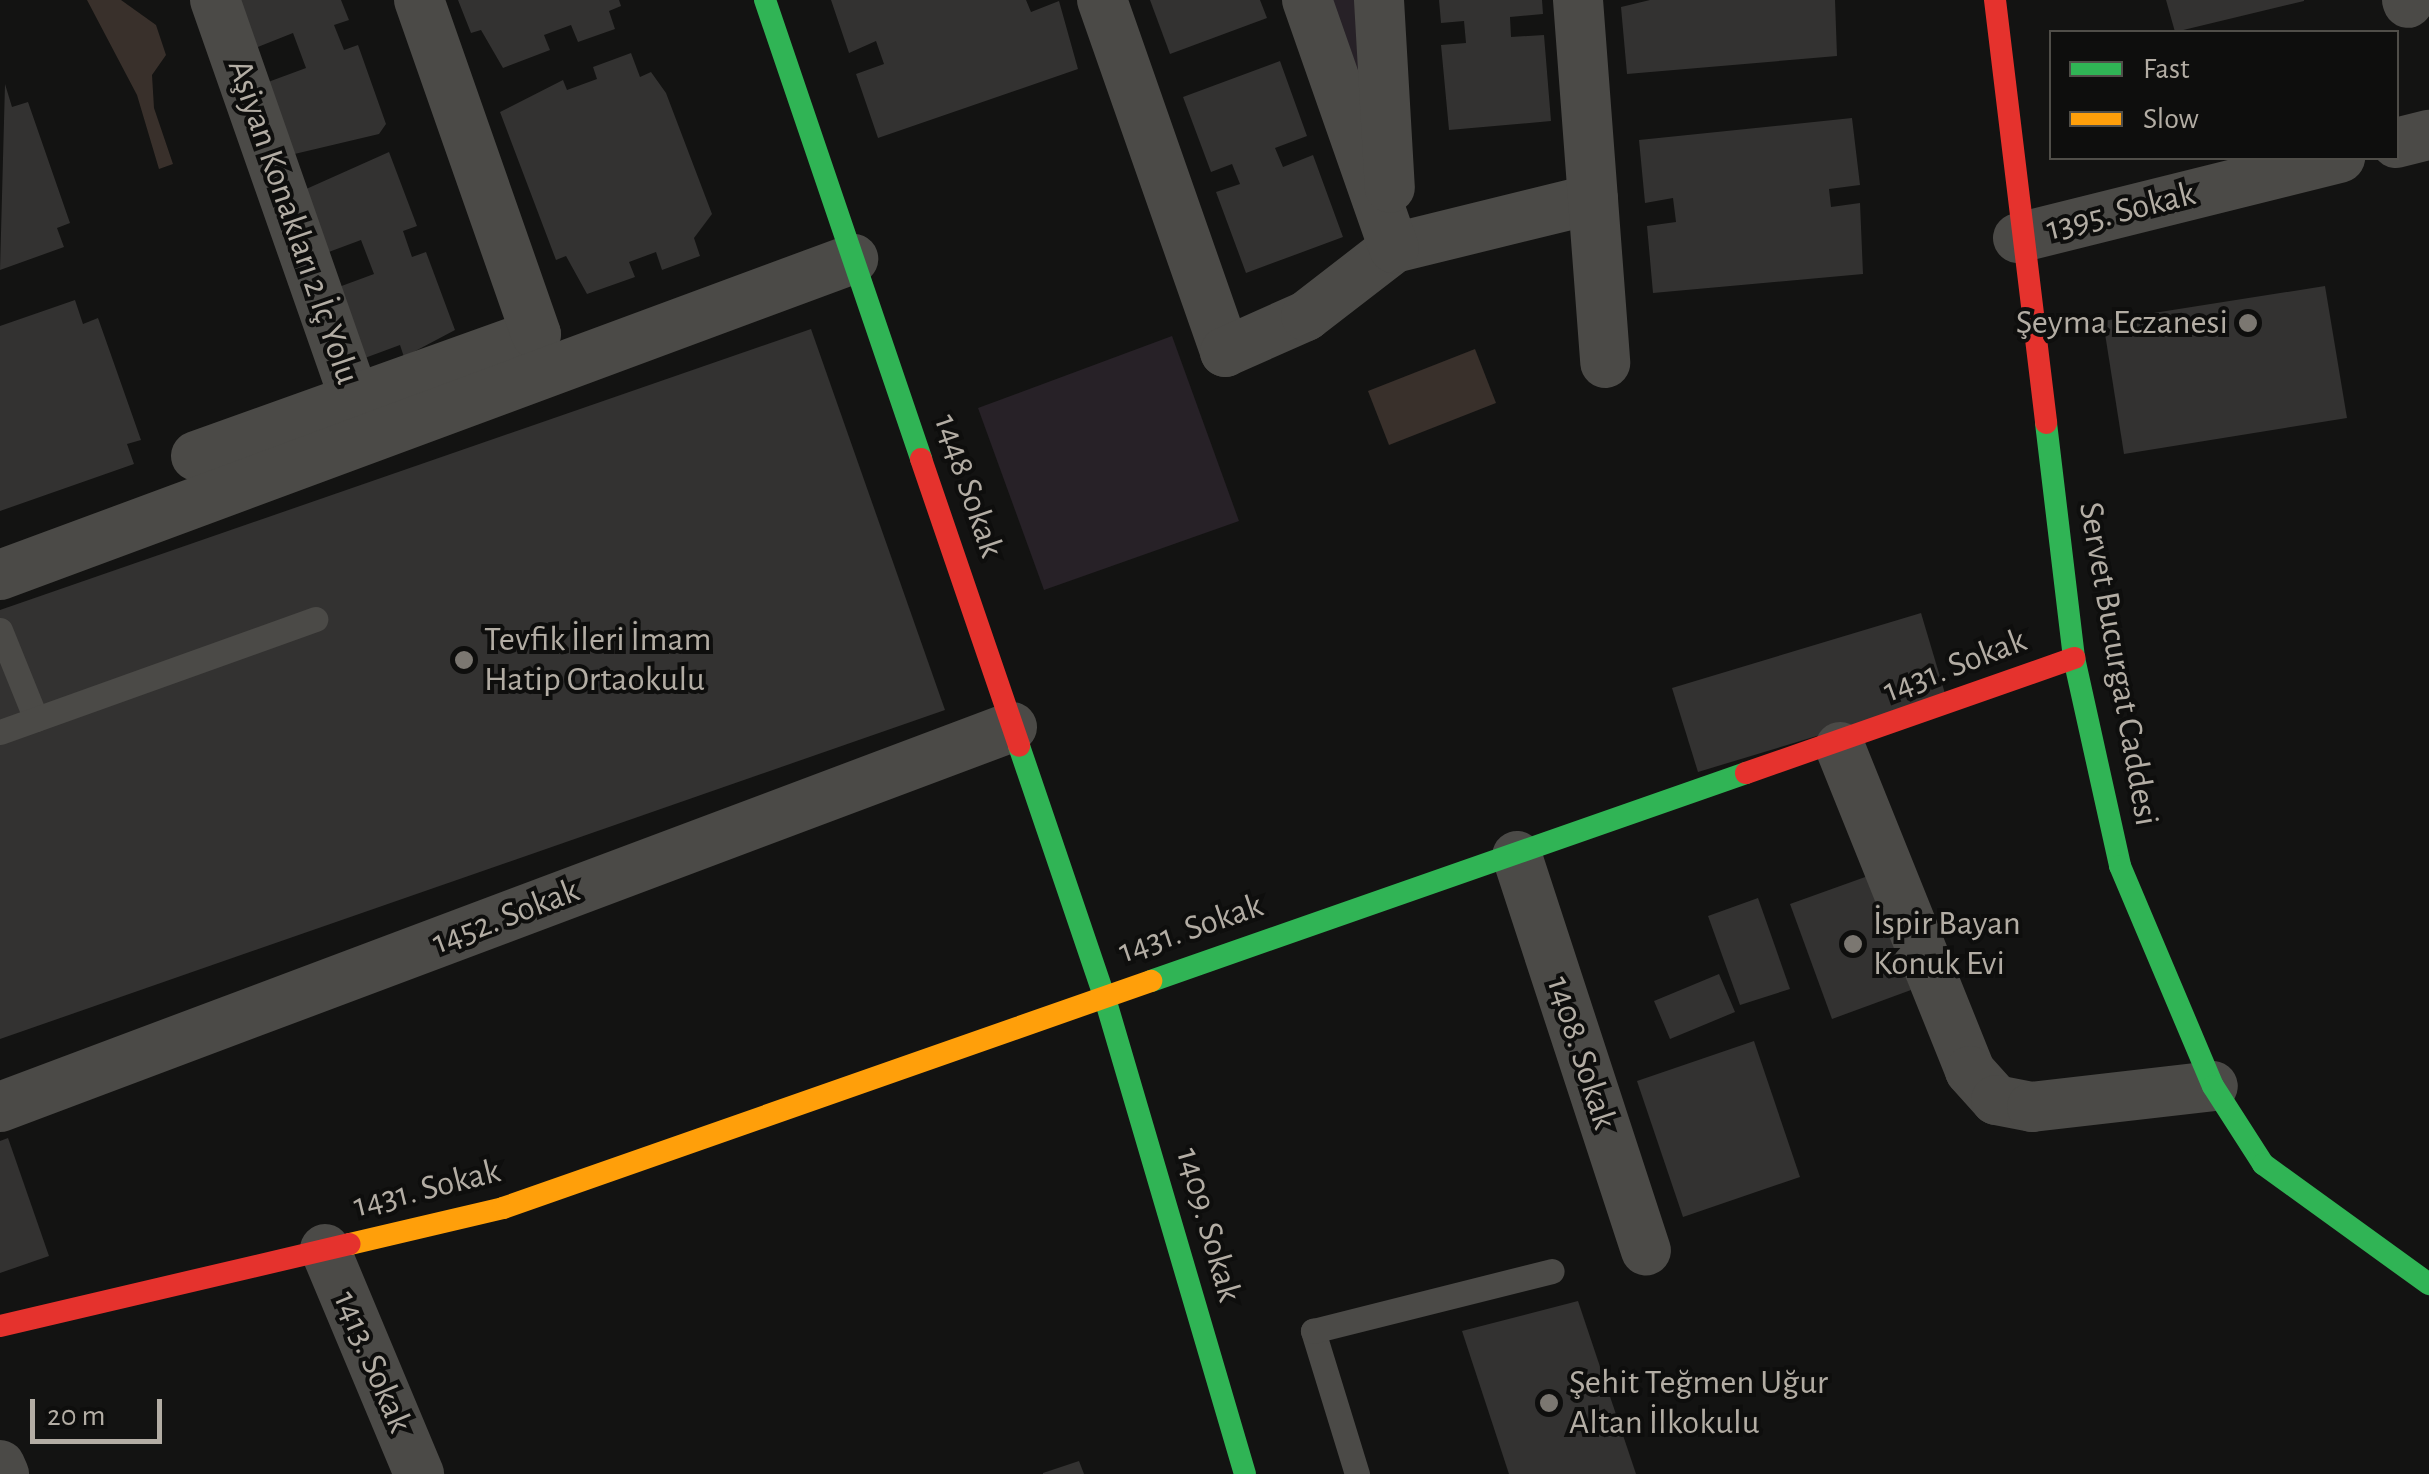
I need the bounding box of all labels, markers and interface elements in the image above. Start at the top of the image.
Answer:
legend [2049,30,2399,160]
street label: Aşiyan Konakları 2 İç Yolu [218,54,368,390]
text: Fast [2143,54,2190,84]
text: Slow [2143,104,2199,134]
street label: 1395. Sokak [2042,173,2200,251]
place label: Şeyma Eczanesi [2016,302,2228,344]
marker: Şeyma Eczanesi [2237,312,2259,334]
street label: 1448 Sokak [924,409,1012,563]
street label: Servet Bucurgat Caddesi [2069,499,2167,829]
place label: Tevfik İleri İmam Hatip Ortaokulu [484,619,711,701]
street label: 1431. Sokak [1878,620,2032,712]
marker: Tevfik İleri İmam Hatip Ortaokulu [453,649,475,671]
street label: 1452. Sokak [427,870,585,964]
street label: 1431. Sokak [1113,885,1269,973]
place label: İspir Bayan Konuk Evi [1873,903,2021,985]
marker: İspir Bayan Konuk Evi [1842,933,1864,955]
street label: 1408. Sokak [1537,971,1625,1135]
street label: 1409. Sokak [1166,1143,1250,1307]
street label: 1431. Sokak [349,1151,505,1227]
street label: 1413. Sokak [323,1285,421,1439]
place label: Şehit Teğmen Uğur Altan İlkokulu [1569,1362,1828,1444]
scale bar [35,1379,168,1441]
marker: Şehit Teğmen Uğur Altan İlkokulu [1538,1392,1560,1414]
text: 20 m [47,1401,105,1431]

